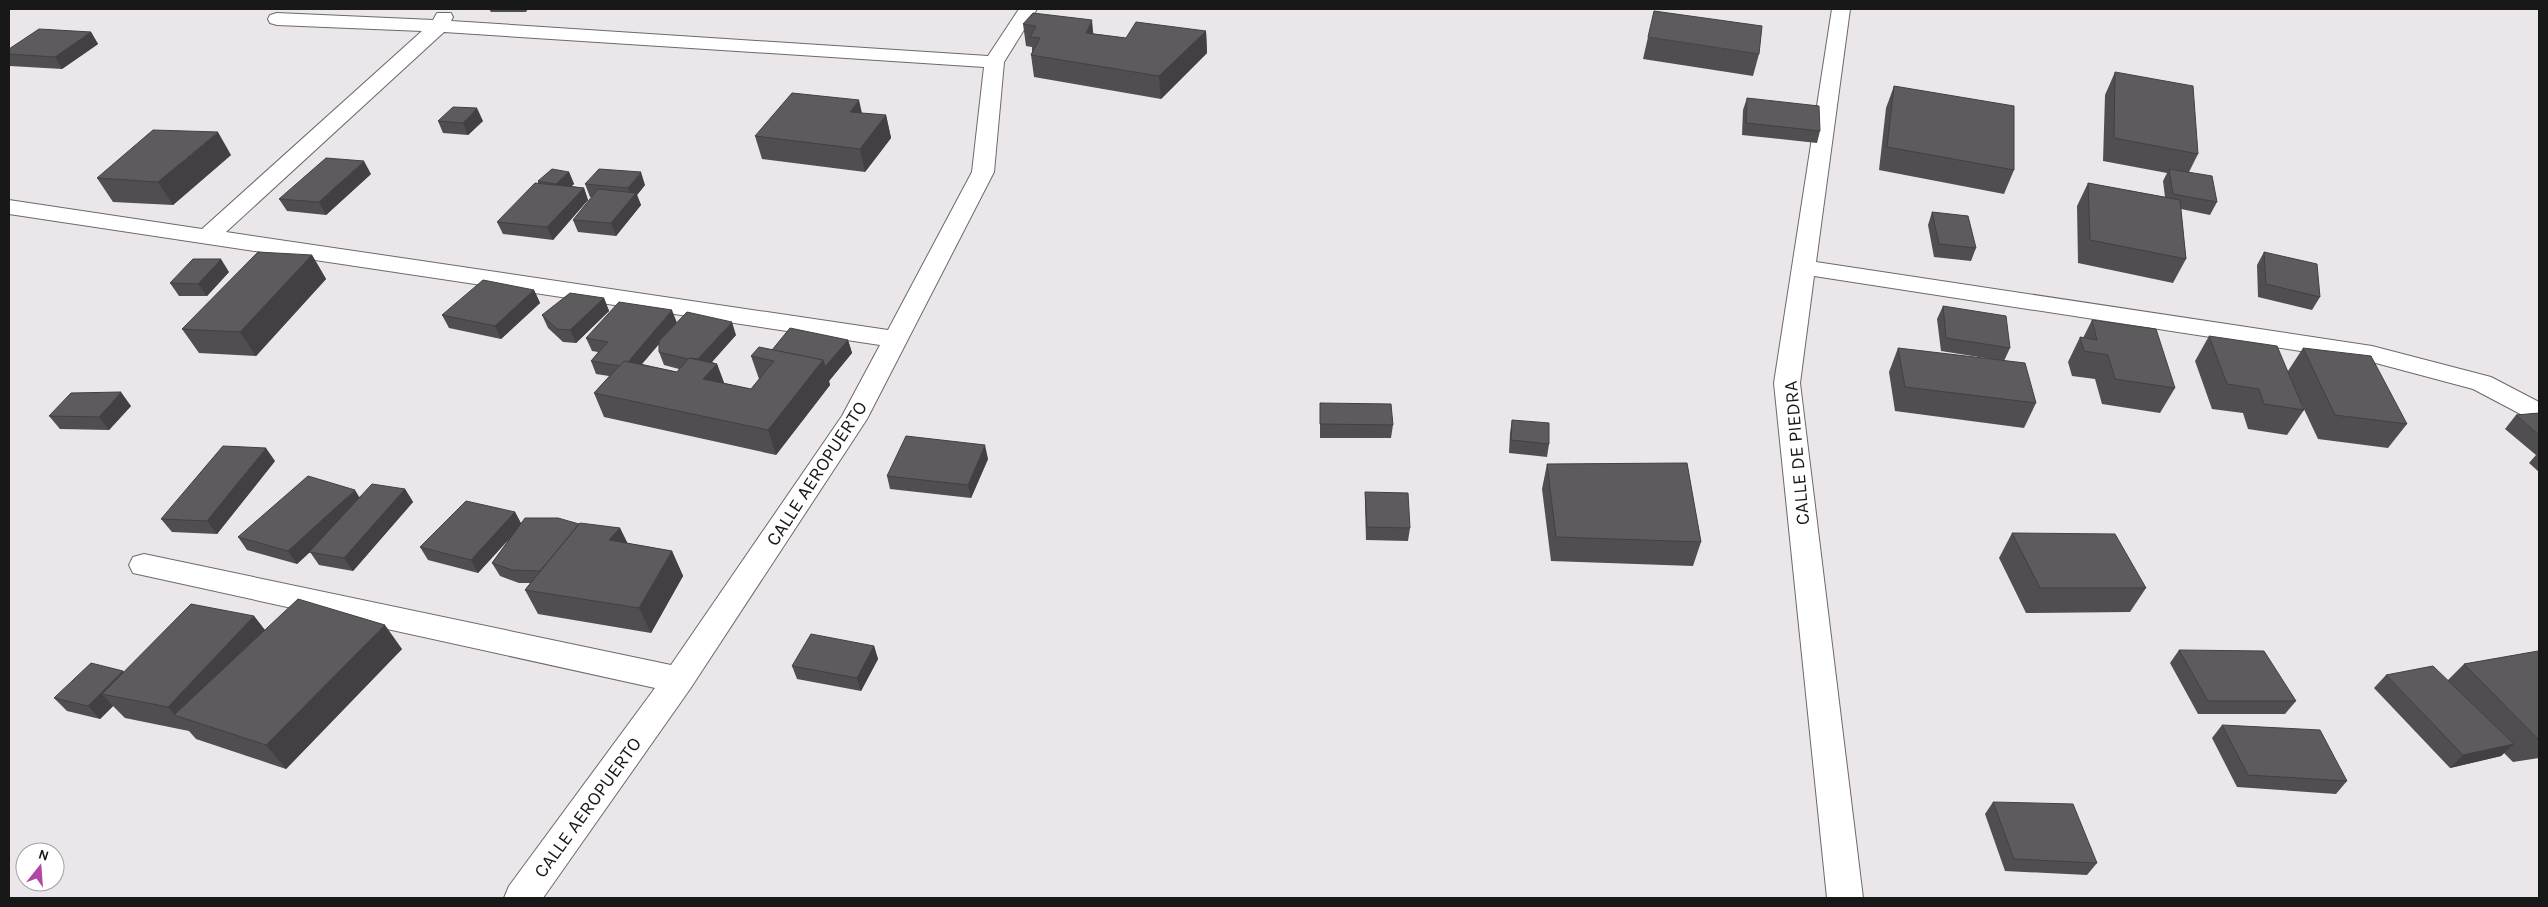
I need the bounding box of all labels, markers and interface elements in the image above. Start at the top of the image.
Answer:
street label: CALLE DE PIEDRA [1780,380,1814,526]
street label: CALLE AEROPUERTO [762,397,872,550]
street label: CALLE AEROPUERTO [530,733,646,882]
north arrow [15,842,65,892]
text: N [36,845,51,865]

